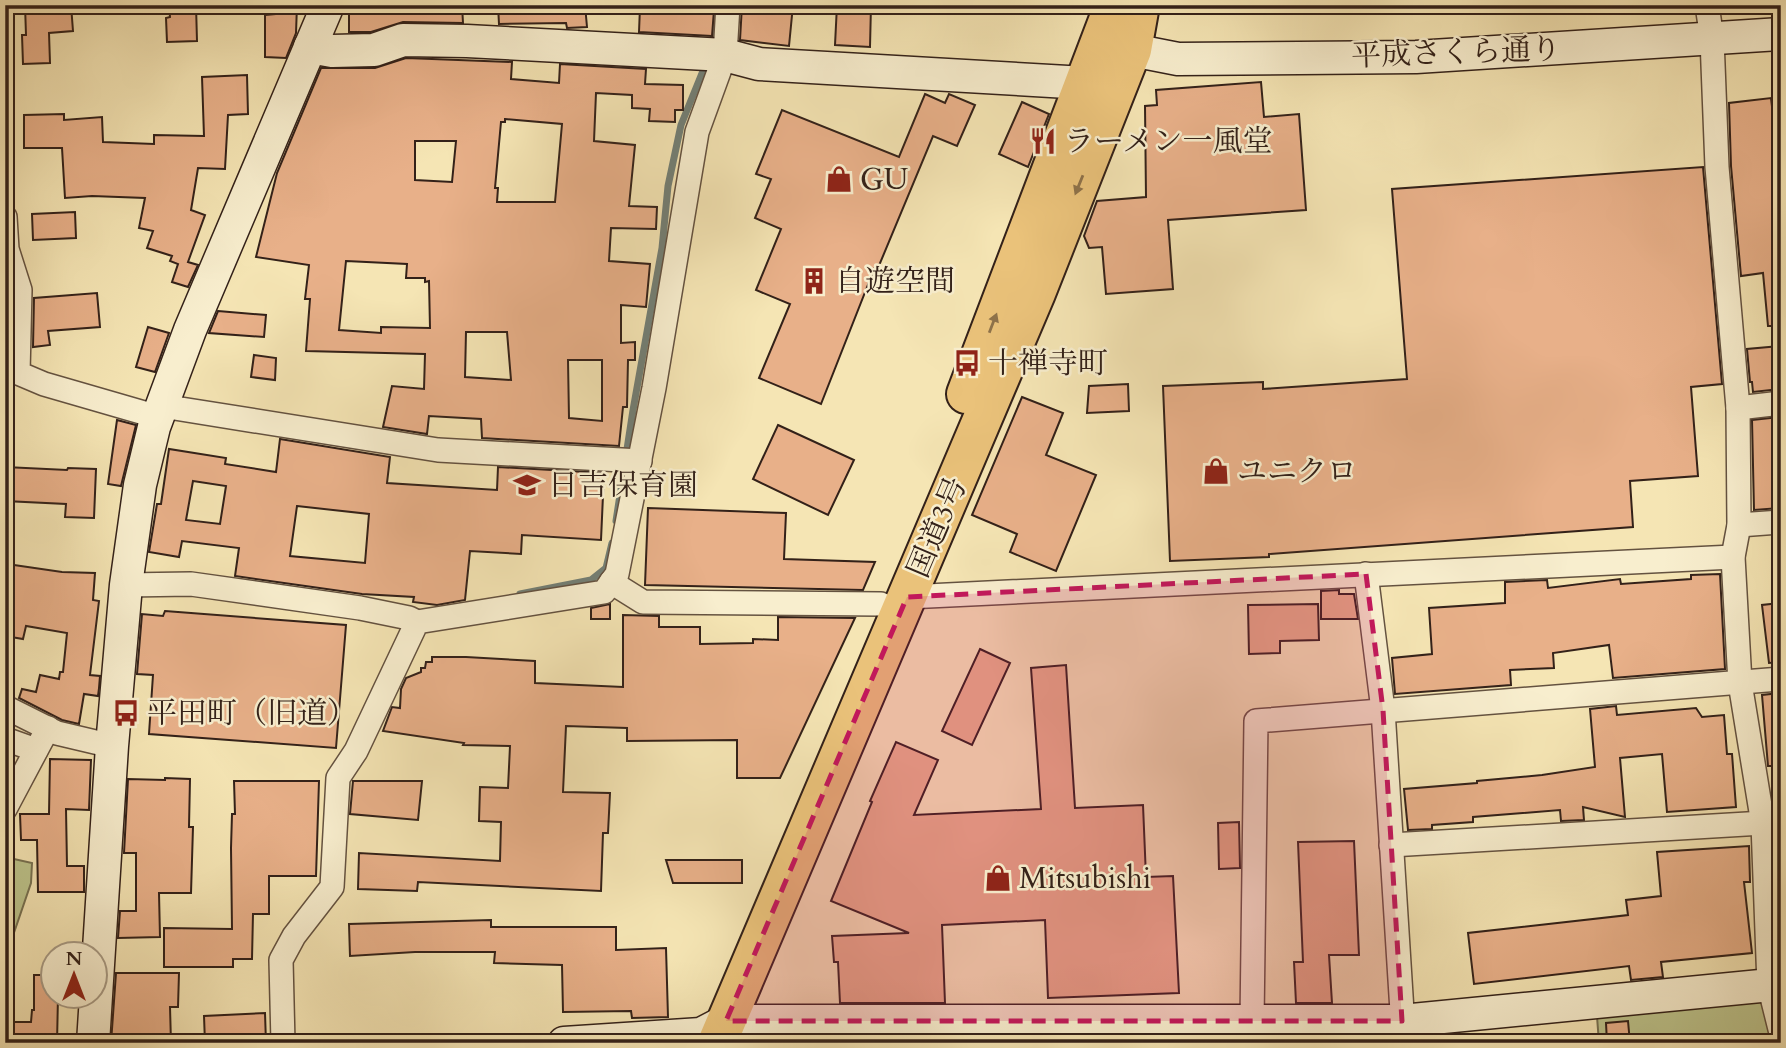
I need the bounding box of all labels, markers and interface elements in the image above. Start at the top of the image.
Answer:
street label: 平成さくら通り [1350,28,1562,77]
place label: ラーメン一風堂 [1064,121,1273,162]
restaurant icon: ラーメン一風堂 [1028,126,1058,156]
place label: GU [860,159,909,200]
shop icon: GU [824,164,854,194]
one-way arrow [1073,175,1084,196]
place label: 自遊空間 [835,261,955,302]
building icon: 自遊空間 [799,266,829,296]
one-way arrow [988,312,999,333]
place label: 十禅寺町 [988,343,1108,384]
bus stop icon: 十禅寺町 [952,348,982,378]
place label: ユニクロ [1237,451,1357,492]
shop icon: ユニクロ [1201,456,1231,486]
place label: 日吉保育園 [548,465,698,506]
school or university icon: 日吉保育園 [512,470,542,500]
street label: 国道3号 [898,471,977,584]
place label: 平田町（旧道） [147,693,357,734]
bus stop icon: 平田町（旧道） [111,698,141,728]
place label: Mitsubishi [1019,858,1151,899]
shop icon: Mitsubishi [983,863,1013,893]
north arrow [38,940,108,1010]
text: N [66,946,83,972]

